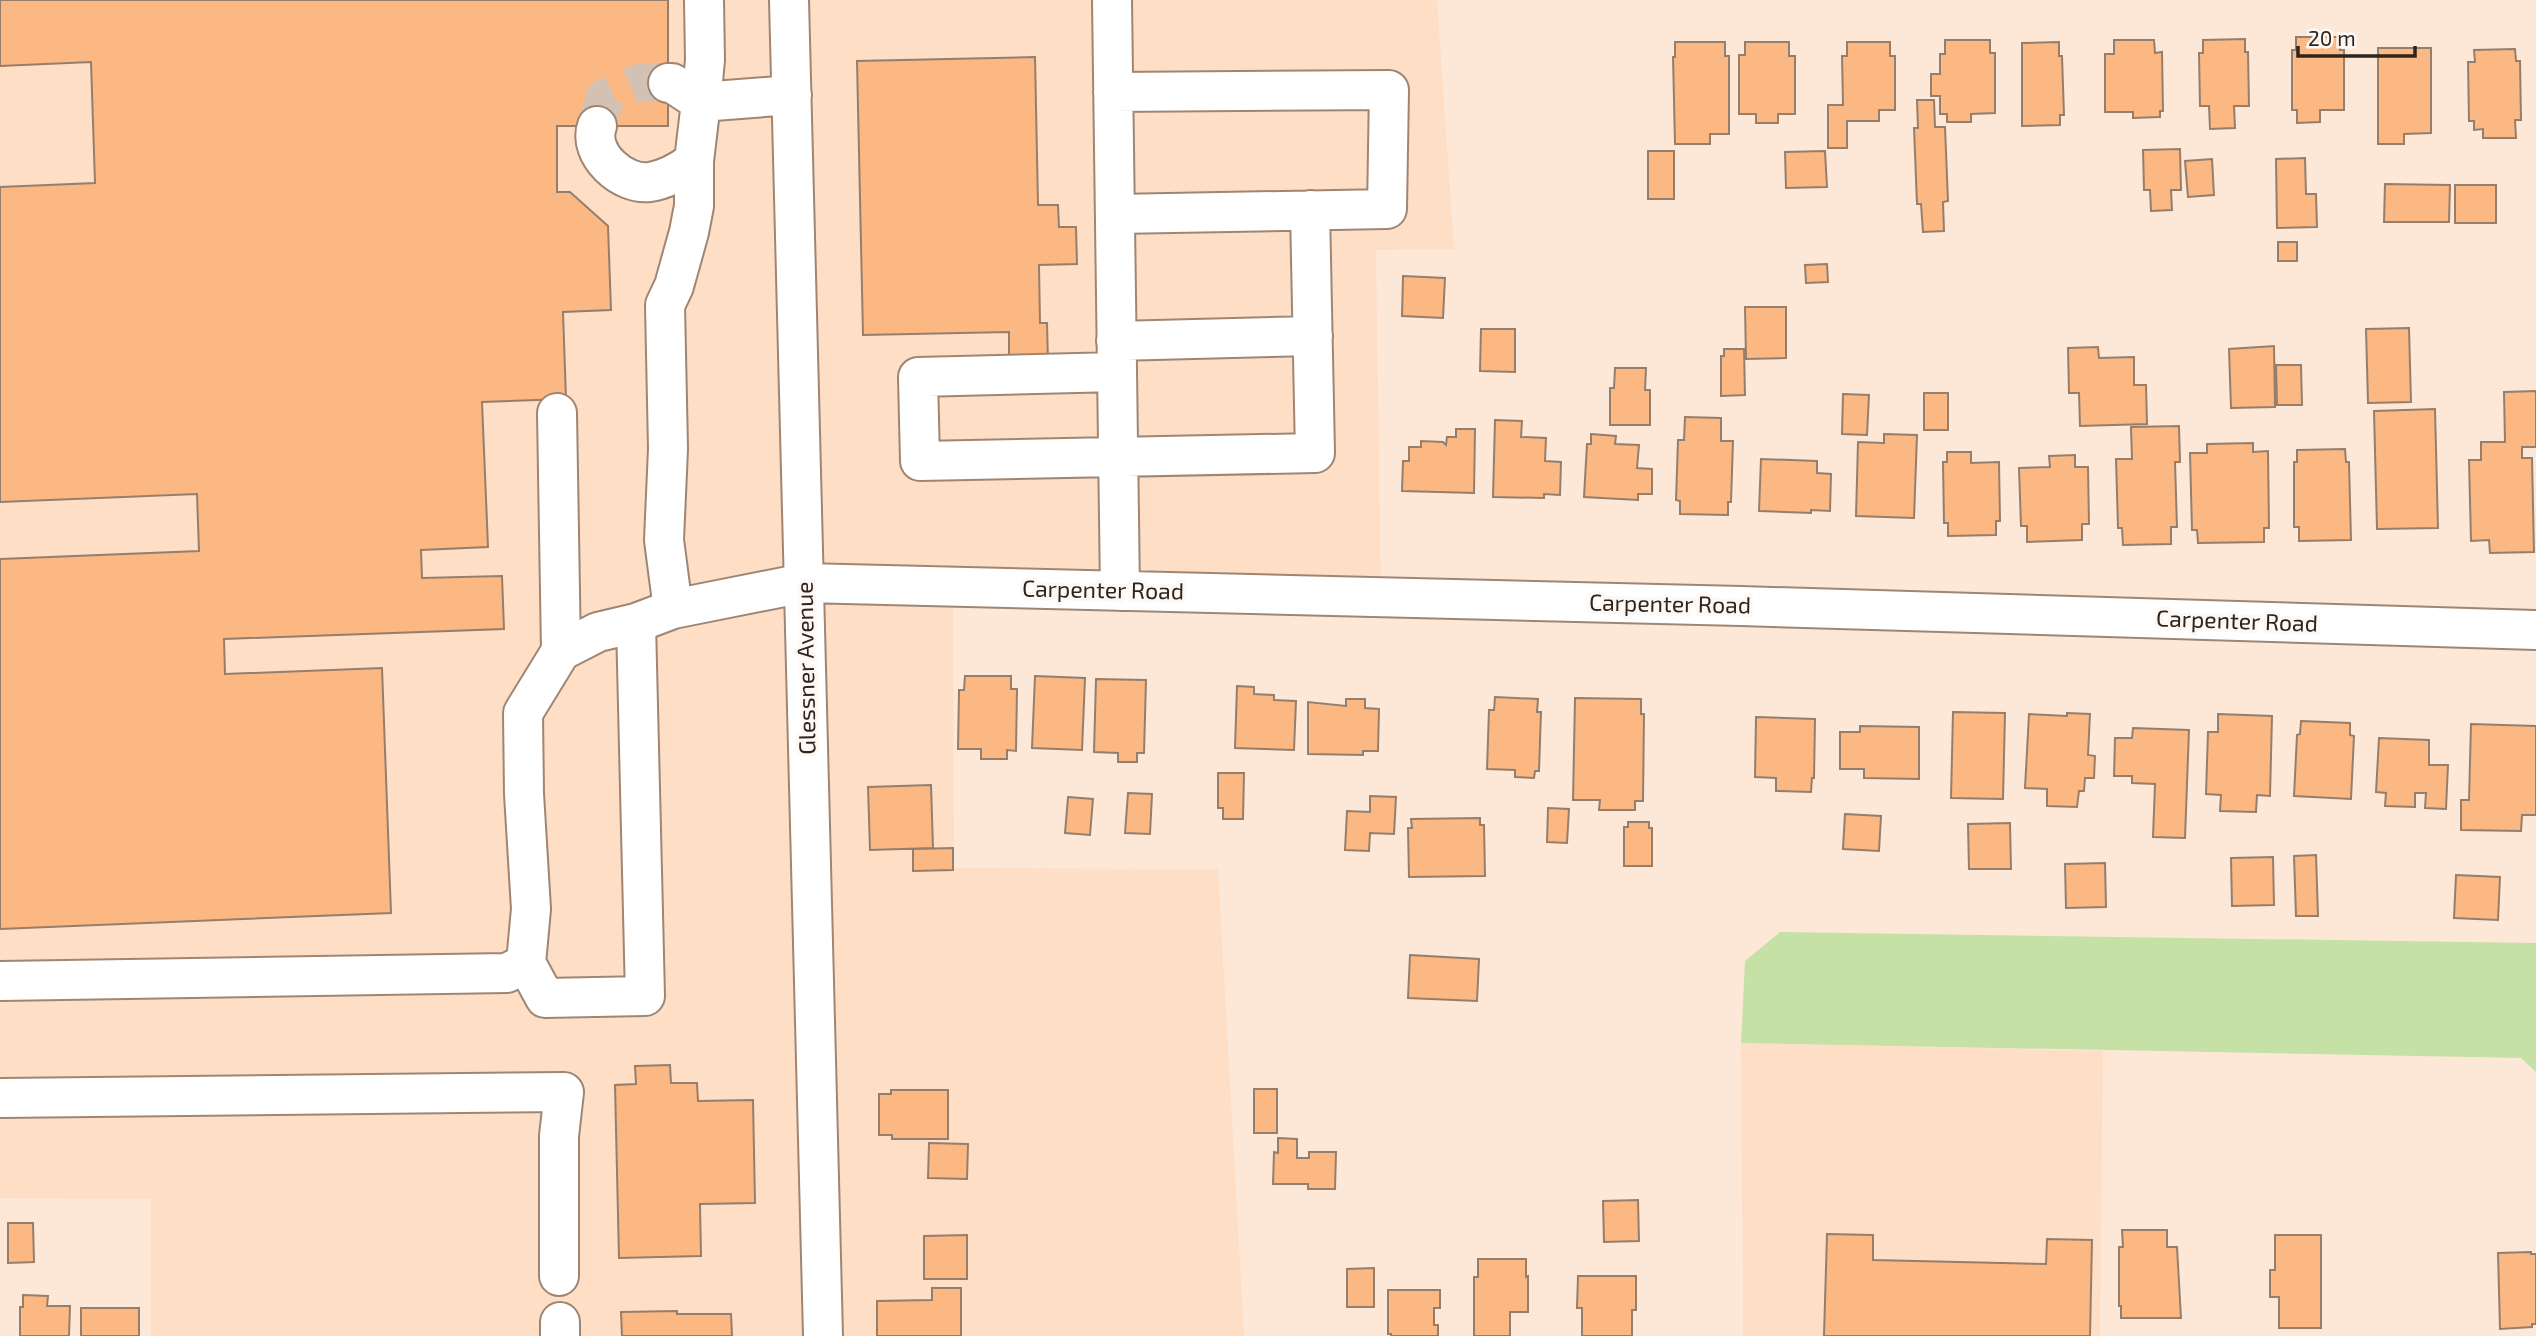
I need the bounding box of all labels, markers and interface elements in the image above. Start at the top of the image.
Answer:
scale bar [2298,14,2415,58]
text: 20 m [2308,25,2356,50]
street label: Carpenter Road [1022,574,1184,604]
street label: Glessner Avenue [789,581,821,755]
street label: Carpenter Road [1589,588,1751,618]
street label: Carpenter Road [2156,603,2318,637]

